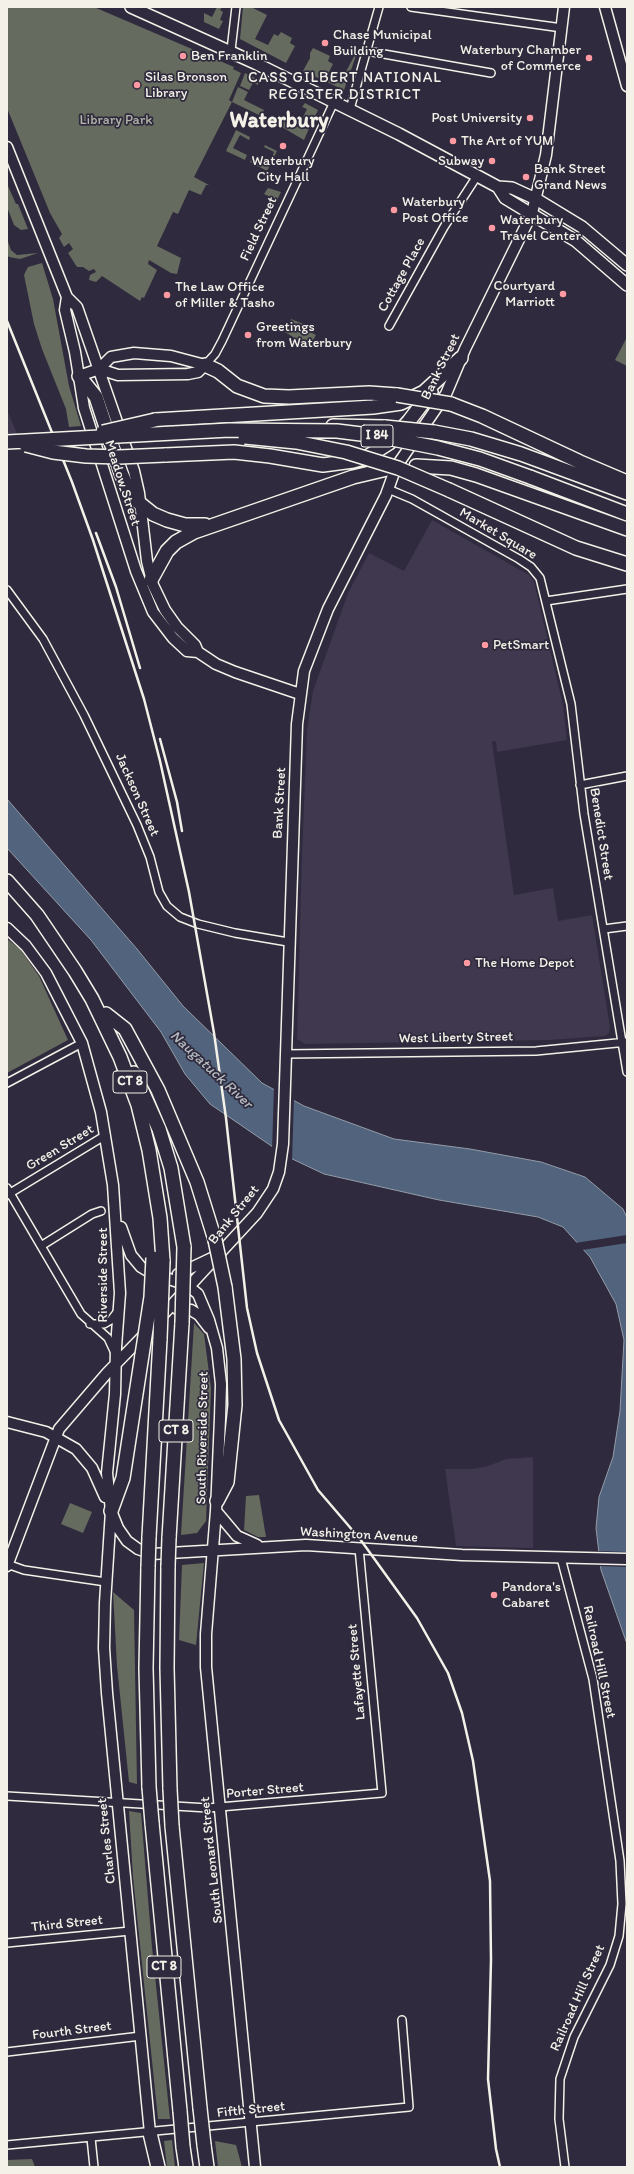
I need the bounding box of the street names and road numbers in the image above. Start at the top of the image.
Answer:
street label: Field Street [237,194,281,264]
street label: Cottage Place [375,235,429,315]
street label: Bank Street [418,331,464,403]
road number: I 84 [361,425,393,447]
street label: Meadow Street [100,438,144,528]
street label: Market Square [456,504,540,564]
street label: Jackson Street [111,751,163,839]
street label: Bank Street [270,767,290,839]
street label: Benedict Street [585,787,617,881]
street label: West Liberty Street [399,1029,513,1047]
road number: CT 8 [113,1071,147,1093]
street label: Green Street [23,1121,97,1175]
street label: Bank Street [205,1182,263,1248]
street label: Riverside Street [95,1228,111,1322]
street label: South Riverside Street [193,1371,213,1505]
road number: CT 8 [159,1420,193,1442]
street label: Washington Avenue [300,1524,418,1546]
street label: Railroad Hill Street [579,1604,619,1720]
street label: Lafayette Street [344,1623,370,1721]
street label: Porter Street [225,1779,305,1803]
street label: South Leonard Street [197,1796,227,1924]
street label: Charles Street [94,1797,120,1885]
street label: Third Street [30,1912,104,1936]
street label: Railroad Hill Street [547,1942,609,2054]
road number: CT 8 [147,1956,181,1978]
street label: Fourth Street [31,2018,113,2044]
street label: Fifth Street [216,2098,286,2122]

